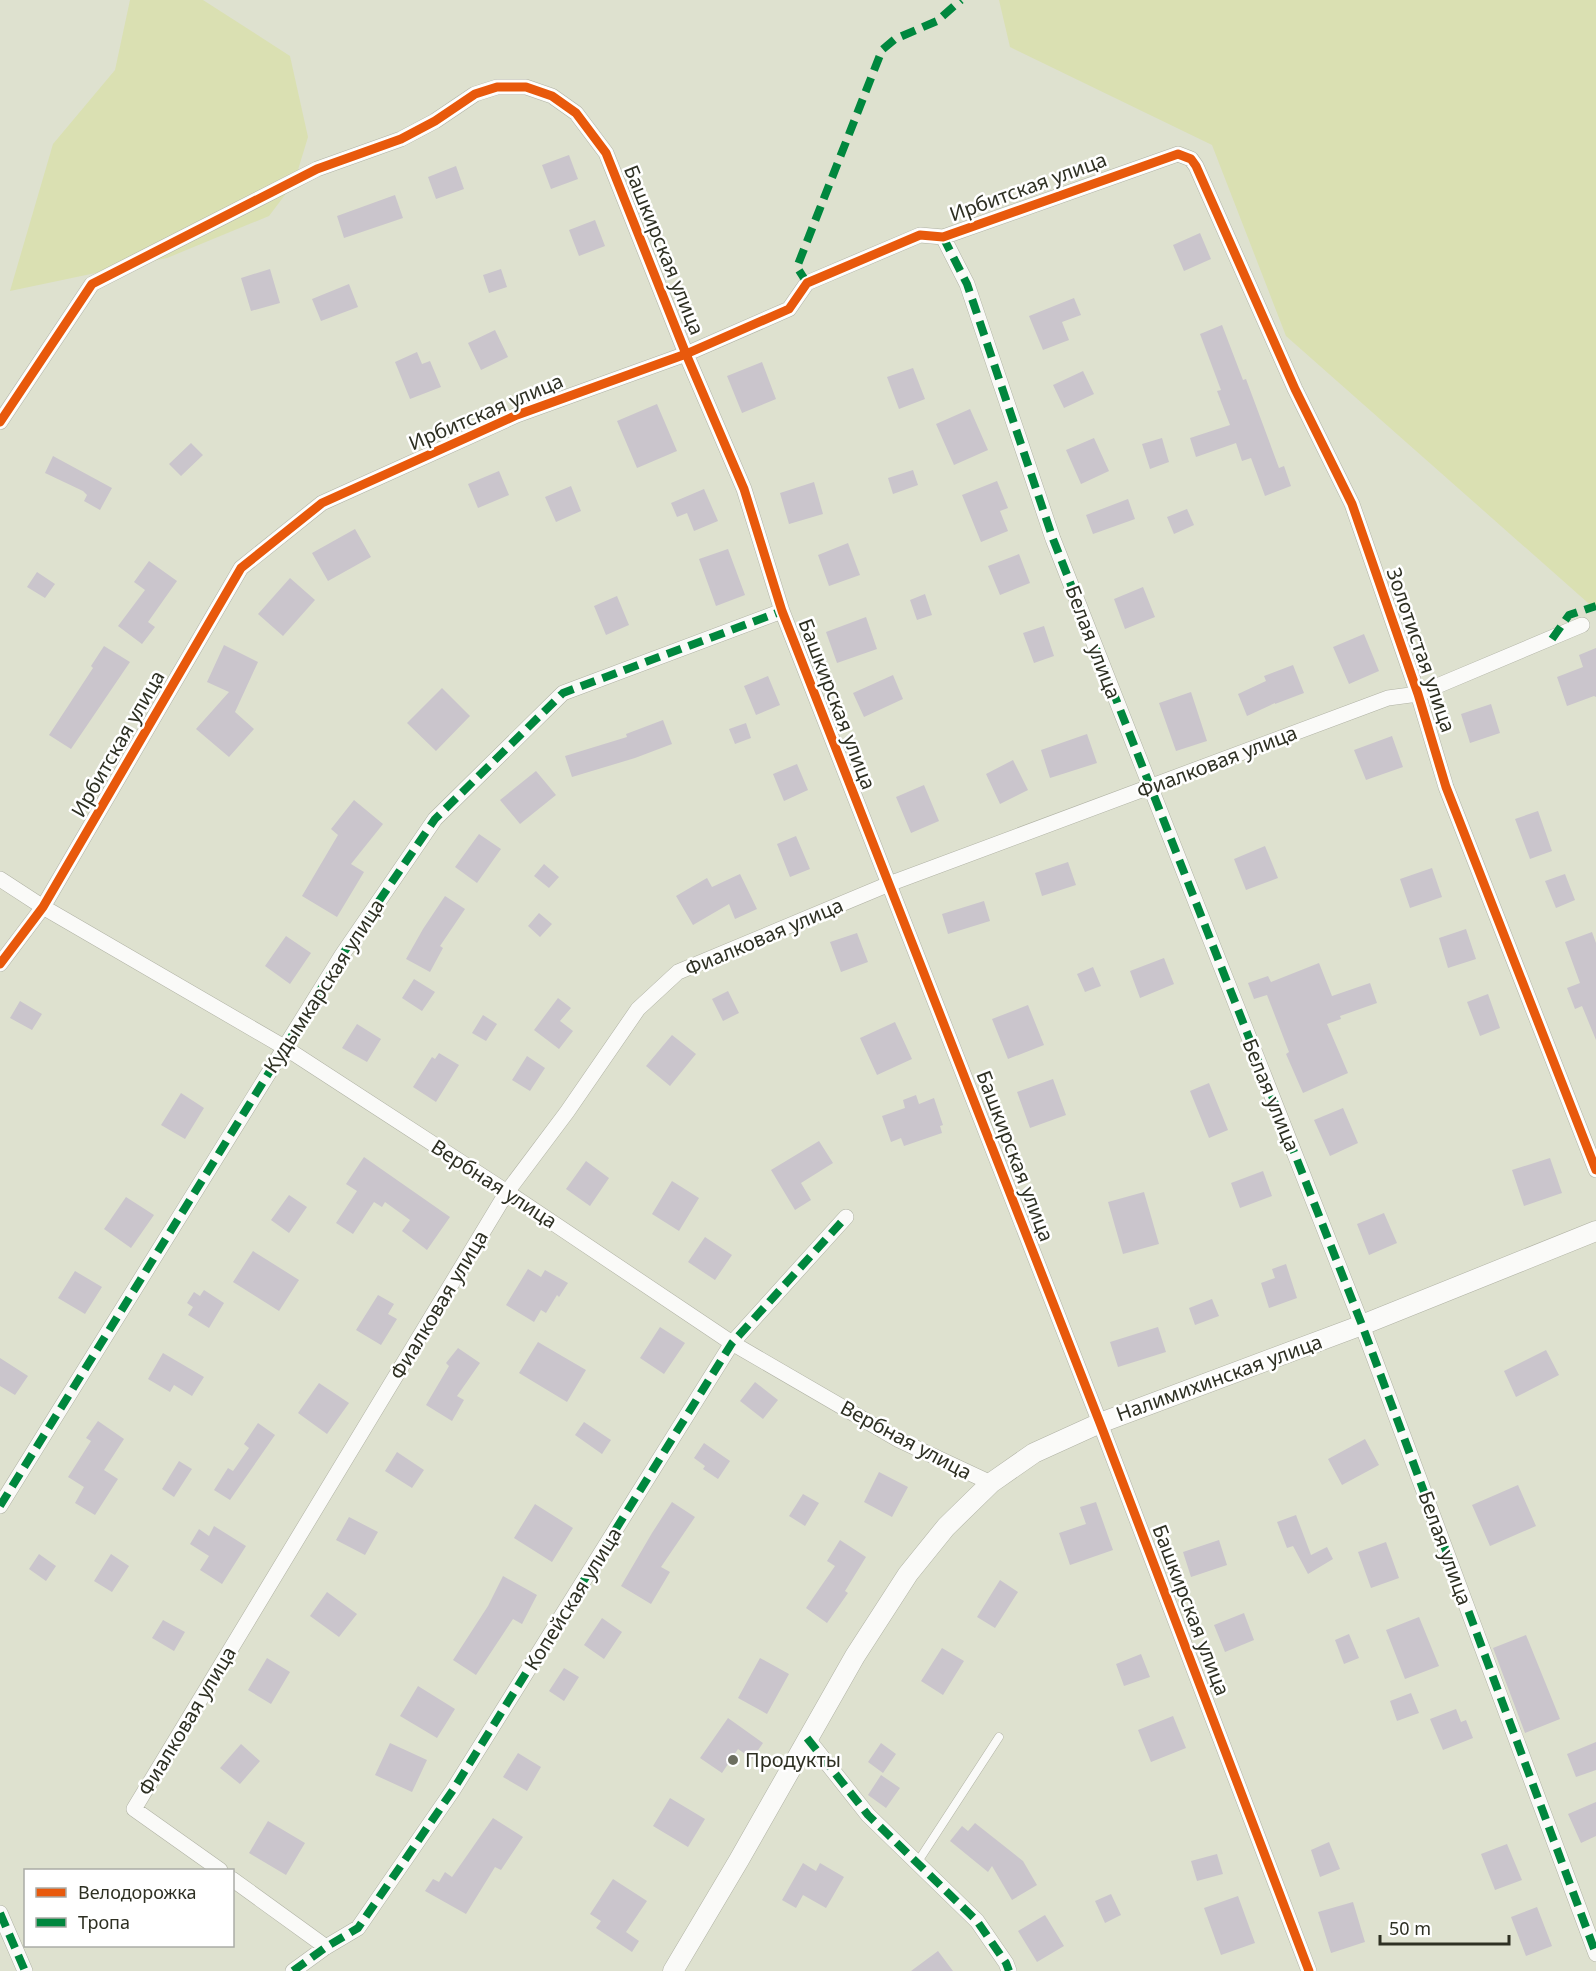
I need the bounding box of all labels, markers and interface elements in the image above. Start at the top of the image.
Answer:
street label: Ирбитская улица [946,146,1110,227]
street label: Башкирская улица [618,161,711,339]
street label: Ирбитская улица [404,367,567,456]
street label: Золотистая улица [1381,564,1462,736]
street label: Белая улица [1059,581,1128,702]
street label: Башкирская улица [792,614,883,793]
street label: Ирбитская улица [65,665,171,822]
street label: Фиалковая улица [1133,719,1301,805]
street label: Фиалковая улица [680,891,847,982]
street label: Кудымкарская улица [257,894,390,1078]
street label: Белая улица [1237,1034,1306,1155]
street label: Башкирская улица [970,1066,1061,1245]
street label: Вербная улица [426,1133,562,1234]
street label: Фиалковая улица [383,1225,494,1384]
street label: Налимихинская улица [1112,1328,1326,1427]
street label: Вербная улица [836,1394,977,1486]
street label: Белая улица [1412,1487,1479,1609]
street label: Башкирская улица [1146,1520,1237,1699]
street label: Копейская улица [518,1522,628,1676]
street label: Фиалковая улица [131,1641,242,1800]
place label: Продукты [745,1746,841,1773]
marker: Продукты [726,1753,740,1767]
legend [24,1869,234,1947]
text: Велодорожка [78,1880,196,1904]
scale bar [1380,1908,1509,1946]
text: Тропа [78,1910,130,1934]
text: 50 m [1389,1916,1431,1940]

